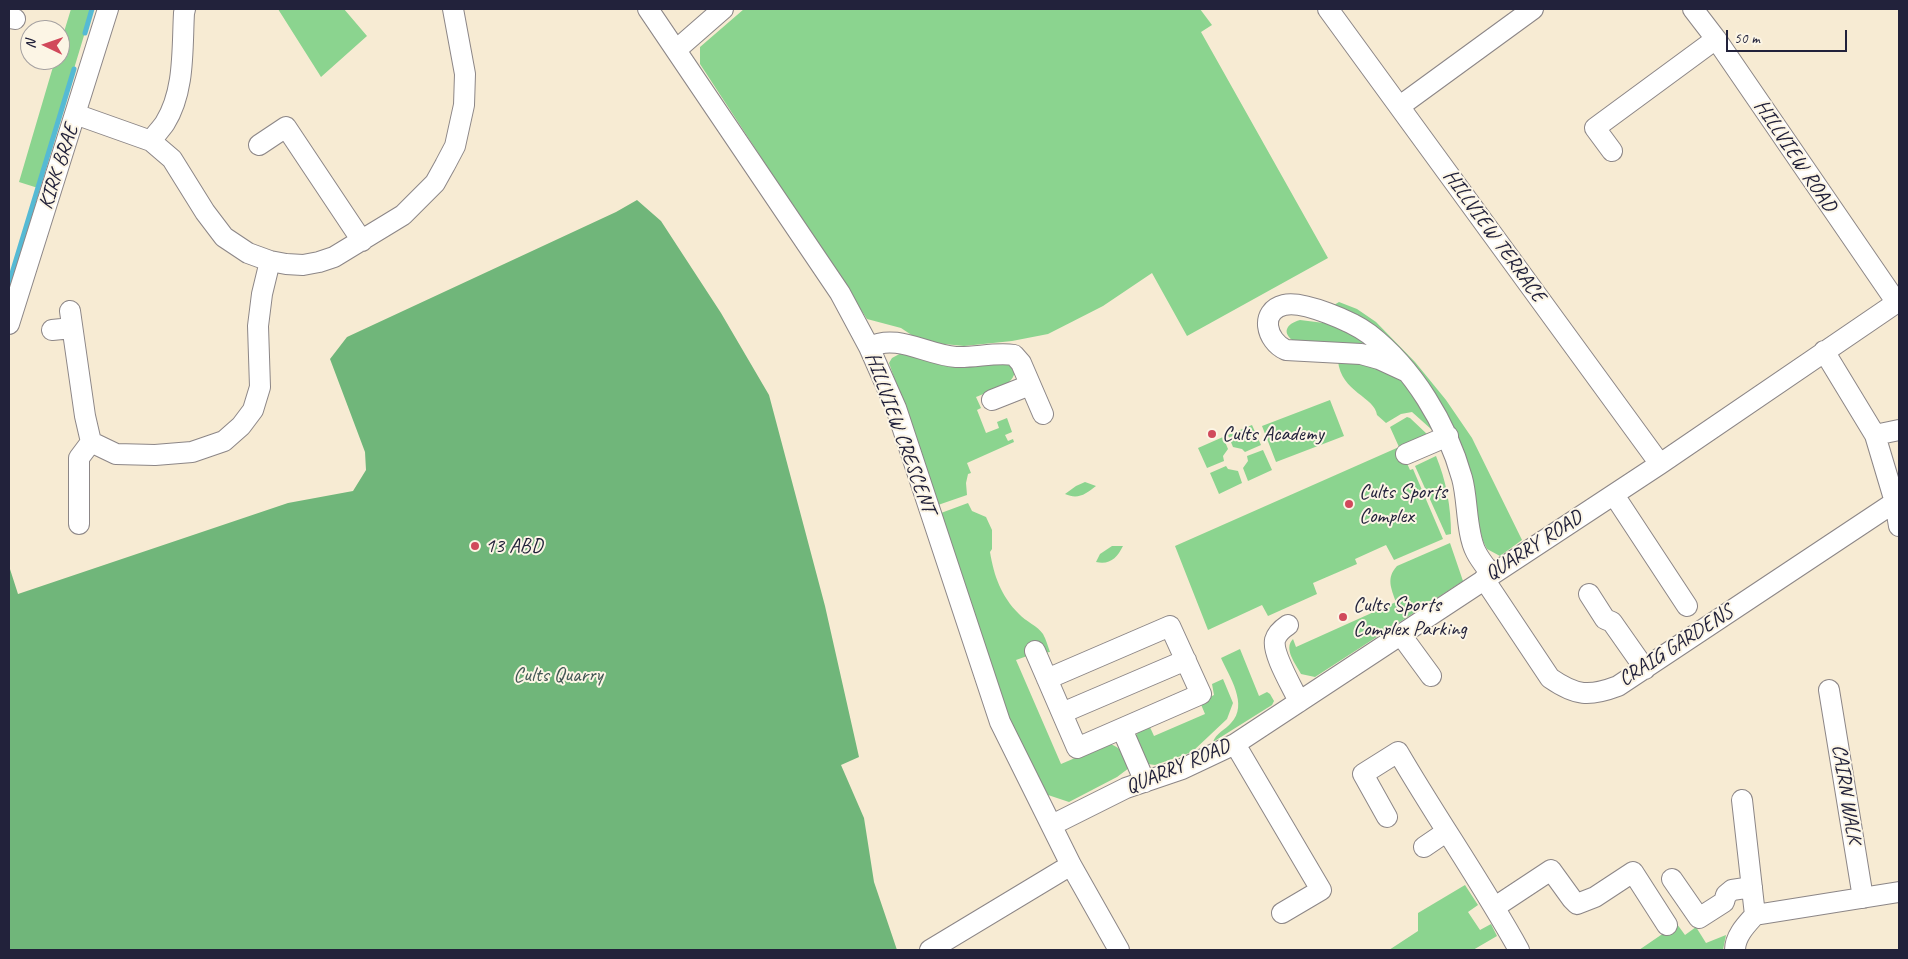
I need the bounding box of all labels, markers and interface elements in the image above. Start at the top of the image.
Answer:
north arrow [20,20,70,70]
scale bar [1728,20,1849,52]
text: 50 m [1734,29,1760,48]
text: N [22,39,39,49]
street label: HILLVIEW ROAD [1748,95,1842,217]
street label: KIRK BRAE [33,121,85,213]
street label: HILLVIEW TERRACE [1437,165,1551,307]
street label: HILLVIEW CRESCENT [859,349,941,517]
place label: Cults Academy [1222,421,1324,447]
marker: Cults Academy [1206,428,1218,440]
place label: Cults Sports Complex [1359,479,1447,529]
marker: Cults Sports Complex [1343,498,1355,510]
street label: QUARRY ROAD [1481,505,1587,587]
place label: 13 ABD [485,533,543,559]
marker: 13 ABD [469,540,481,552]
place label: Cults Sports Complex Parking [1353,592,1467,642]
street label: CRAIG GARDENS [1614,600,1738,692]
marker: Cults Sports Complex Parking [1337,611,1349,623]
park label: Cults Quarry [513,662,603,688]
street label: QUARRY ROAD [1122,734,1234,800]
street label: CAIRN WALK [1826,743,1866,845]

